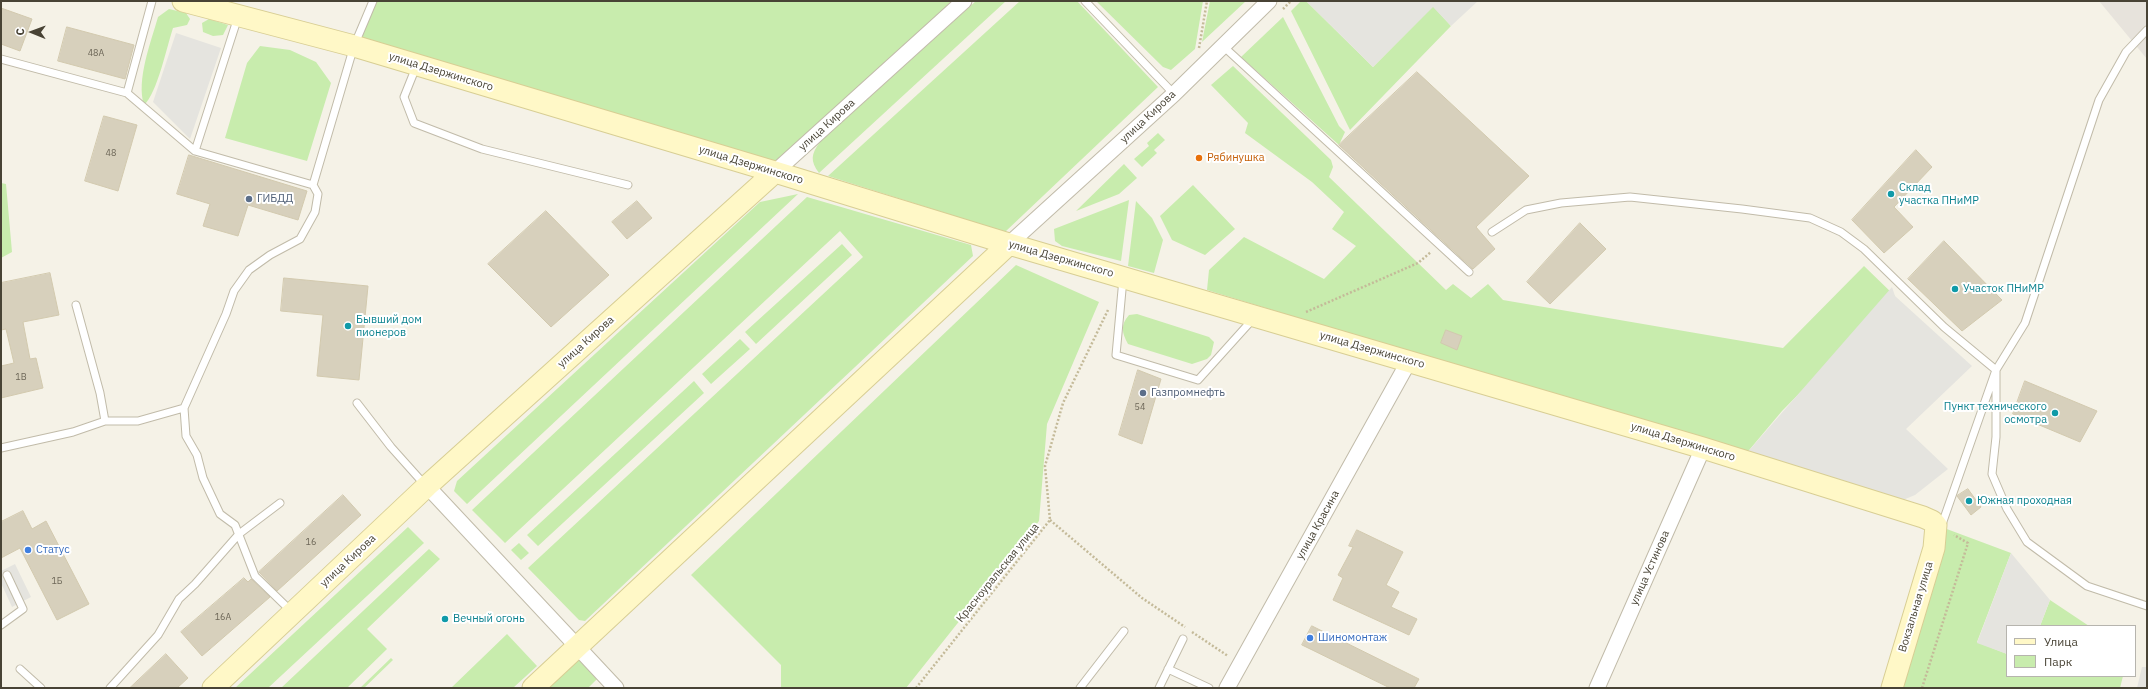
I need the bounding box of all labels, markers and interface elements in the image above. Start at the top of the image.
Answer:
north arrow [12,12,52,52]
text: С [13,28,27,36]
house number: 48А [88,48,104,58]
street label: улица Дзержинского [387,50,495,94]
street label: улица Кирова [1117,88,1179,146]
street label: улица Кирова [796,96,858,154]
street label: улица Дзержинского [697,143,805,187]
house number: 48 [106,148,116,158]
place label: Рябинушка [1207,151,1265,165]
marker: Рябинушка [1194,153,1204,163]
place label: Склад участка ПНиМР [1899,181,1979,207]
marker: Склад участка ПНиМР [1886,189,1896,199]
place label: ГИБДД [257,192,293,206]
marker: ГИБДД [244,194,254,204]
street label: улица Дзержинского [1007,238,1115,280]
place label: Участок ПНиМР [1963,282,2044,296]
marker: Участок ПНиМР [1950,284,1960,294]
place label: Бывший дом пионеров [356,313,422,339]
street label: улица Кирова [555,313,617,371]
marker: Бывший дом пионеров [343,321,353,331]
street label: улица Дзержинского [1318,329,1426,371]
house number: 1В [15,372,27,382]
place label: Газпромнефть [1151,386,1225,400]
marker: Газпромнефть [1138,388,1148,398]
place label: Пункт технического осмотра [1944,400,2047,426]
house number: 54 [1135,402,1145,412]
marker: Пункт технического осмотра [2050,408,2060,418]
street label: улица Дзержинского [1629,420,1737,464]
street label: улица Красина [1294,488,1342,562]
place label: Южная проходная [1977,494,2072,508]
marker: Южная проходная [1964,496,1974,506]
street label: Красноуральская улица [954,521,1042,625]
street label: улица Устинова [1628,528,1672,608]
street label: улица Кирова [317,532,379,590]
house number: 16 [306,537,316,547]
place label: Статус [36,543,70,557]
marker: Статус [23,545,33,555]
street label: Вокзальная улица [1896,560,1936,654]
house number: 1Б [51,576,63,586]
house number: 16А [215,612,231,622]
place label: Вечный огонь [453,612,525,626]
marker: Вечный огонь [440,614,450,624]
legend [2006,625,2136,677]
place label: Шиномонтаж [1318,631,1387,645]
marker: Шиномонтаж [1305,633,1315,643]
text: Улица [2044,634,2078,649]
text: Парк [2044,654,2072,669]

